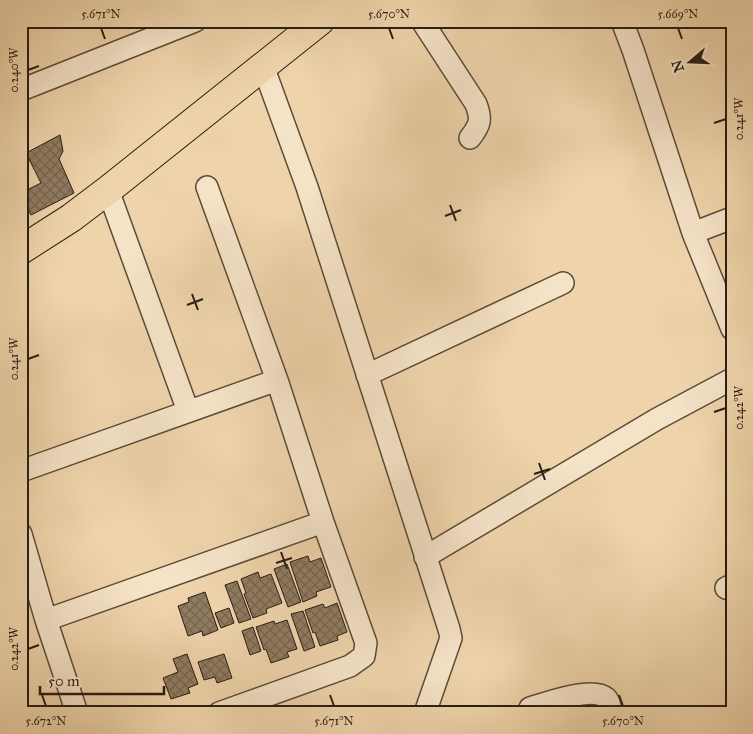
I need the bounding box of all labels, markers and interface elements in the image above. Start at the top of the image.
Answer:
text: 5.671°N [81,7,121,21]
text: 5.670°N [368,7,410,21]
text: 5.669°N [657,7,699,21]
north arrow [666,38,716,88]
text: 0.240°W [7,47,21,92]
text: N [668,58,688,74]
text: 0.241°W [732,97,746,140]
text: 0.241°W [7,337,21,380]
text: 0.242°W [732,386,746,430]
text: 0.242°W [7,627,21,671]
scale bar [40,664,164,696]
text: 50 m [48,672,80,690]
text: 5.672°N [26,714,66,728]
text: 5.671°N [314,714,354,728]
text: 5.670°N [602,714,644,728]

